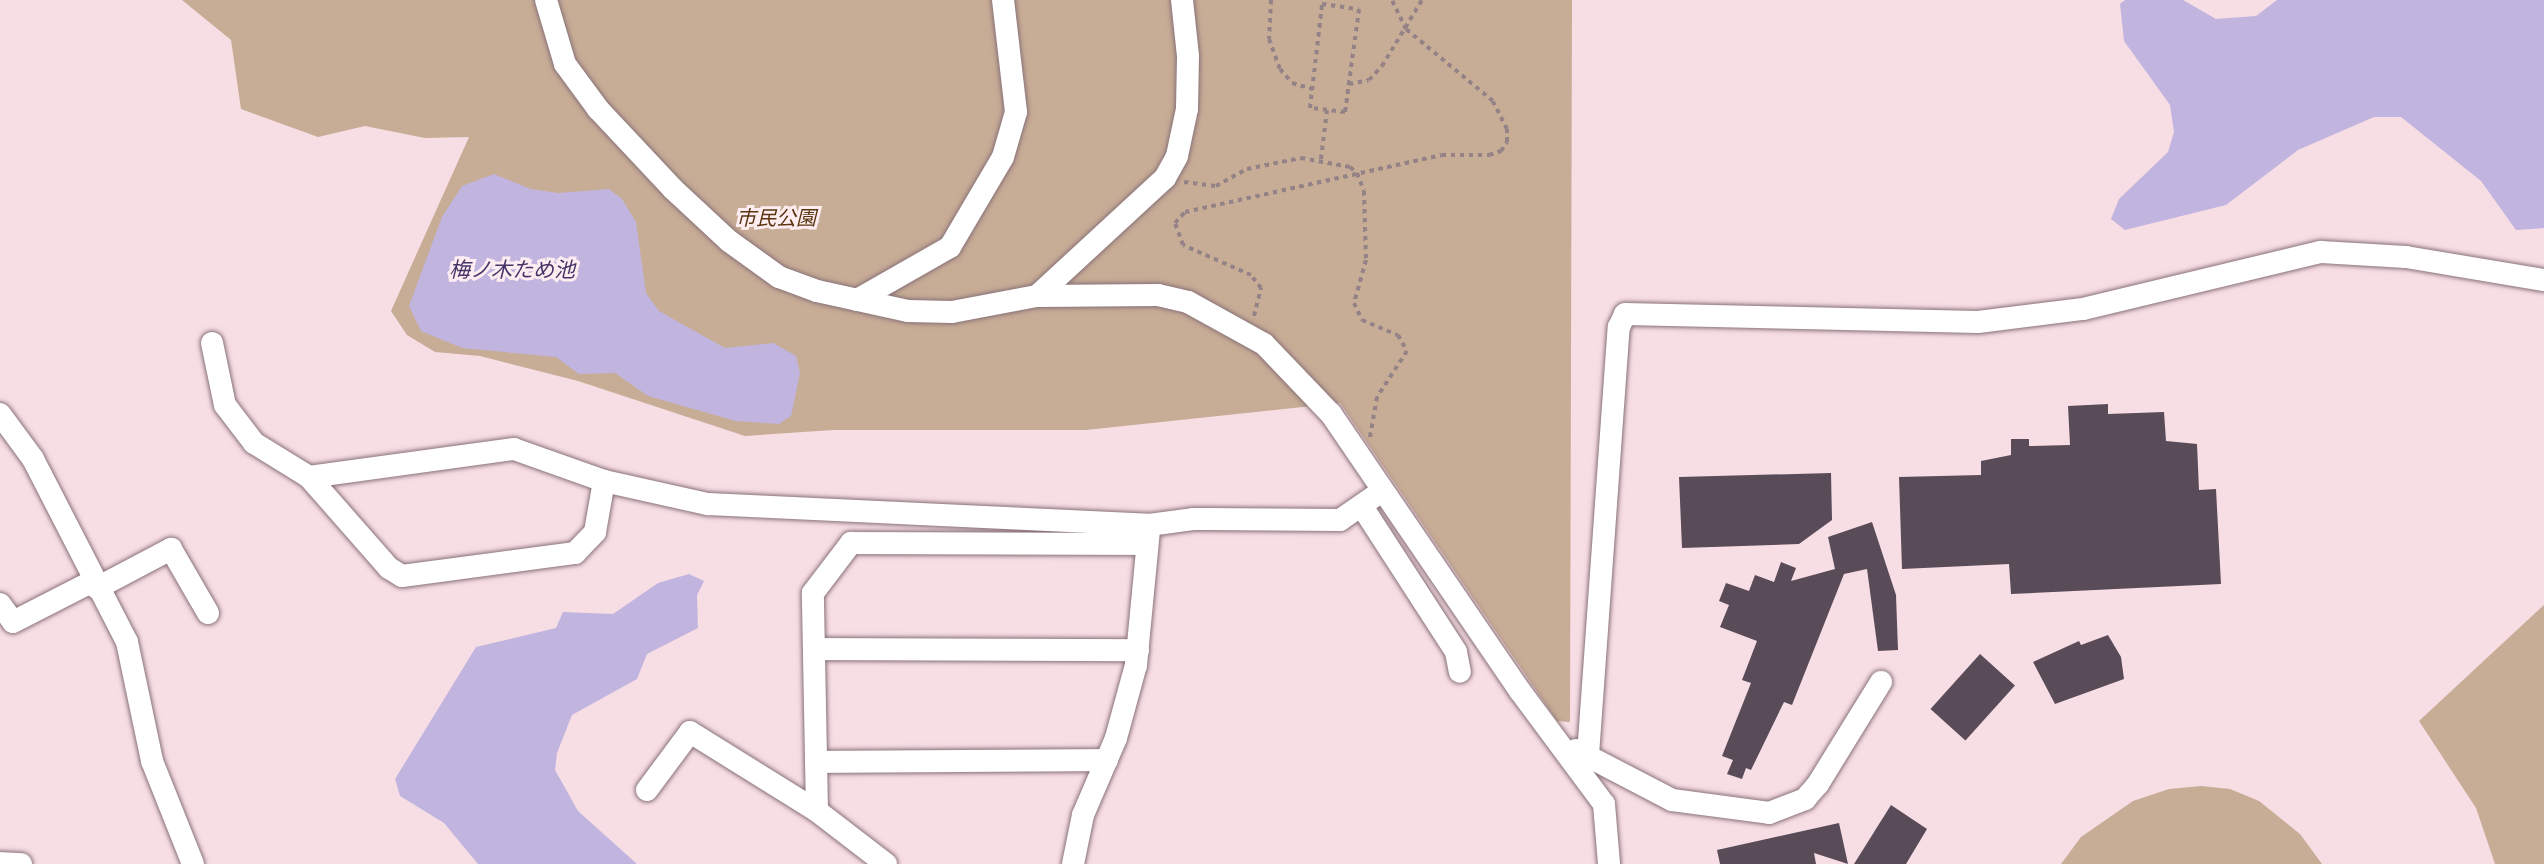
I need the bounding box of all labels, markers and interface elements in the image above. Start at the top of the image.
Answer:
park label: 市民公園 [736,205,816,229]
water label: 梅ノ木ため池 [449,257,575,283]

